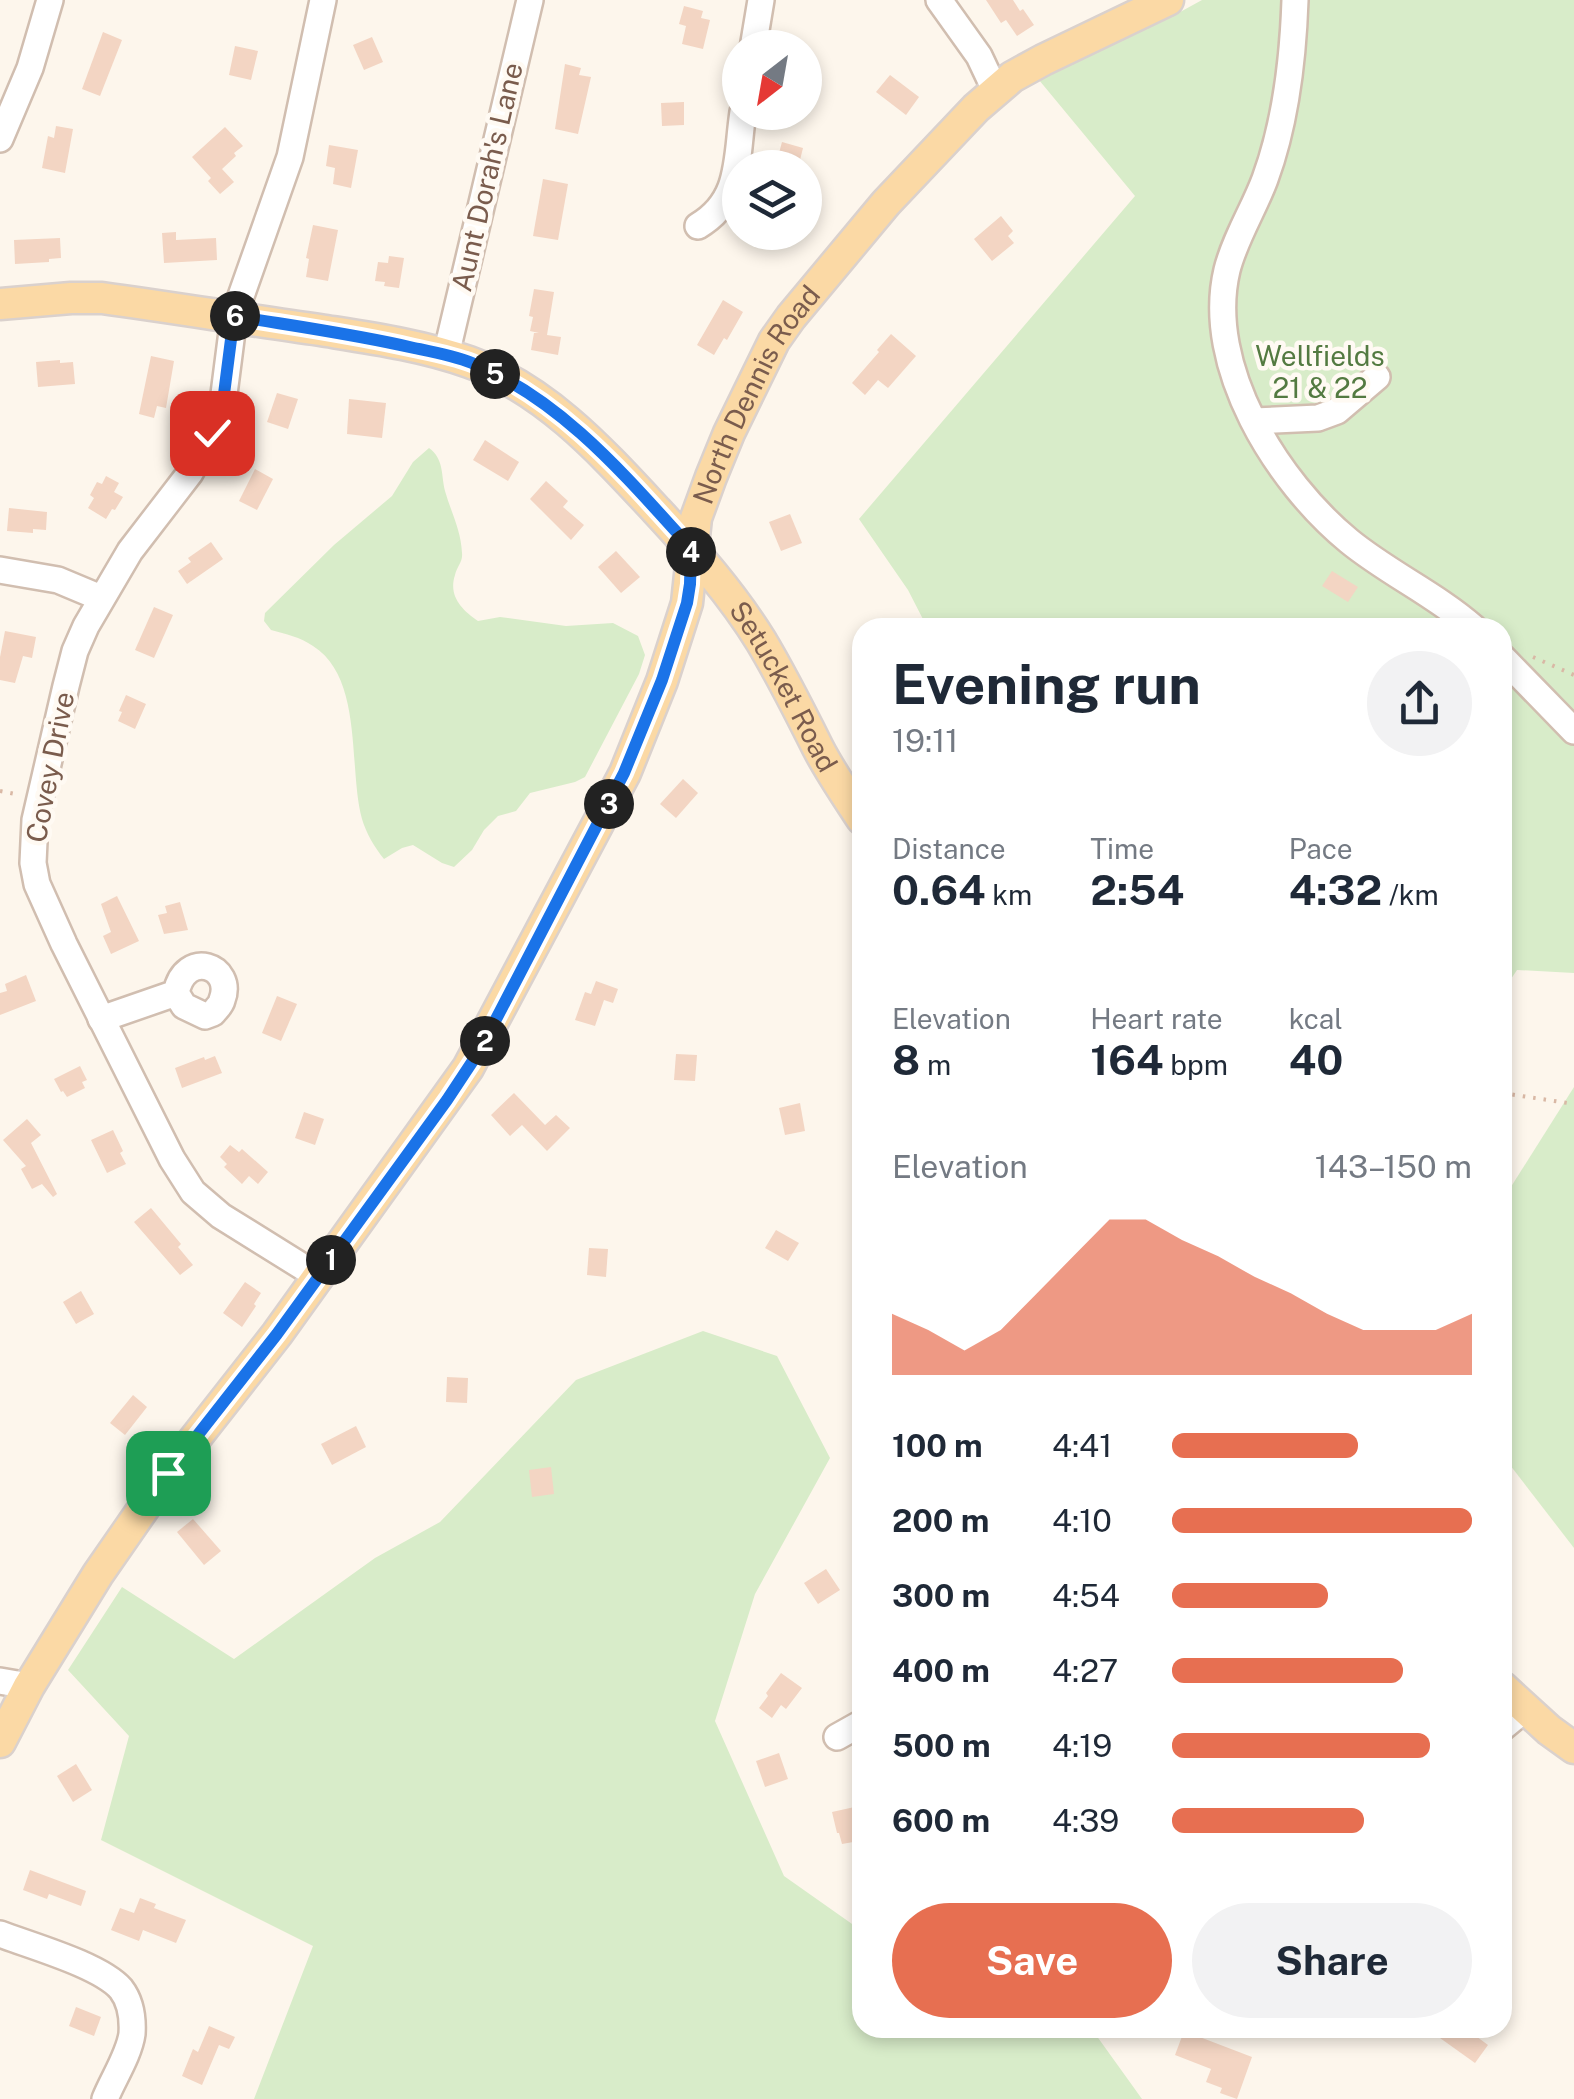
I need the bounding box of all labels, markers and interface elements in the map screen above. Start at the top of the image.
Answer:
north arrow [722,30,822,130]
map controls [722,30,822,250]
street label: Aunt Dorah's Lane [444,59,529,295]
button: layers [722,150,822,250]
street label: North Dennis Road [686,278,826,508]
pin: 6 [210,291,260,341]
text: 6 [226,299,244,332]
park label: Wellfields 21 & 22 [1255,339,1385,404]
pin: 5 [470,349,520,399]
text: 5 [486,357,504,390]
pin [170,391,255,476]
icon: check [185,406,240,461]
pin: 4 [666,527,716,577]
text: 4 [682,535,700,568]
street label: Setucket Road [723,594,845,777]
button: share [1367,651,1472,756]
text: Evening run [892,652,1201,716]
street label: Covey Drive [19,689,80,845]
text: 19:11 [892,722,958,759]
pin: 3 [584,779,634,829]
text: 3 [600,787,618,820]
text: Distance [892,832,1006,865]
text: Time [1090,832,1154,865]
text: Pace [1289,832,1353,865]
text: 0.64 [892,865,986,914]
text: 2:54 [1090,865,1184,914]
text: 4:32 [1289,865,1382,914]
text: km [986,878,1032,911]
text: /km [1382,878,1439,911]
text: Elevation [892,1002,1011,1035]
text: Heart rate [1090,1002,1223,1035]
text: kcal [1289,1002,1343,1035]
pin: 2 [460,1016,510,1066]
text: 2 [476,1024,494,1057]
text: 8 [892,1035,920,1084]
text: 164 [1090,1035,1163,1084]
text: 40 [1289,1035,1343,1084]
text: m [920,1048,951,1081]
text: bpm [1163,1048,1228,1081]
text: Elevation [892,1148,1028,1185]
text: 143–150 m [1315,1148,1472,1185]
pin: 1 [306,1235,356,1285]
text: 1 [325,1243,337,1276]
text: 100 m [892,1427,983,1464]
text: 4:41 [1052,1427,1112,1464]
pin [126,1431,211,1516]
icon: arrive [141,1446,196,1501]
text: 200 m [892,1502,989,1539]
text: 4:10 [1052,1502,1112,1539]
text: 300 m [892,1577,990,1614]
text: 4:54 [1052,1577,1120,1614]
text: 400 m [892,1652,990,1689]
text: 4:27 [1052,1652,1118,1689]
text: 500 m [892,1727,991,1764]
text: 4:19 [1052,1727,1112,1764]
text: 600 m [892,1802,990,1839]
text: 4:39 [1052,1802,1119,1839]
button: Save [892,1903,1172,2018]
button: Share [1192,1903,1472,2018]

